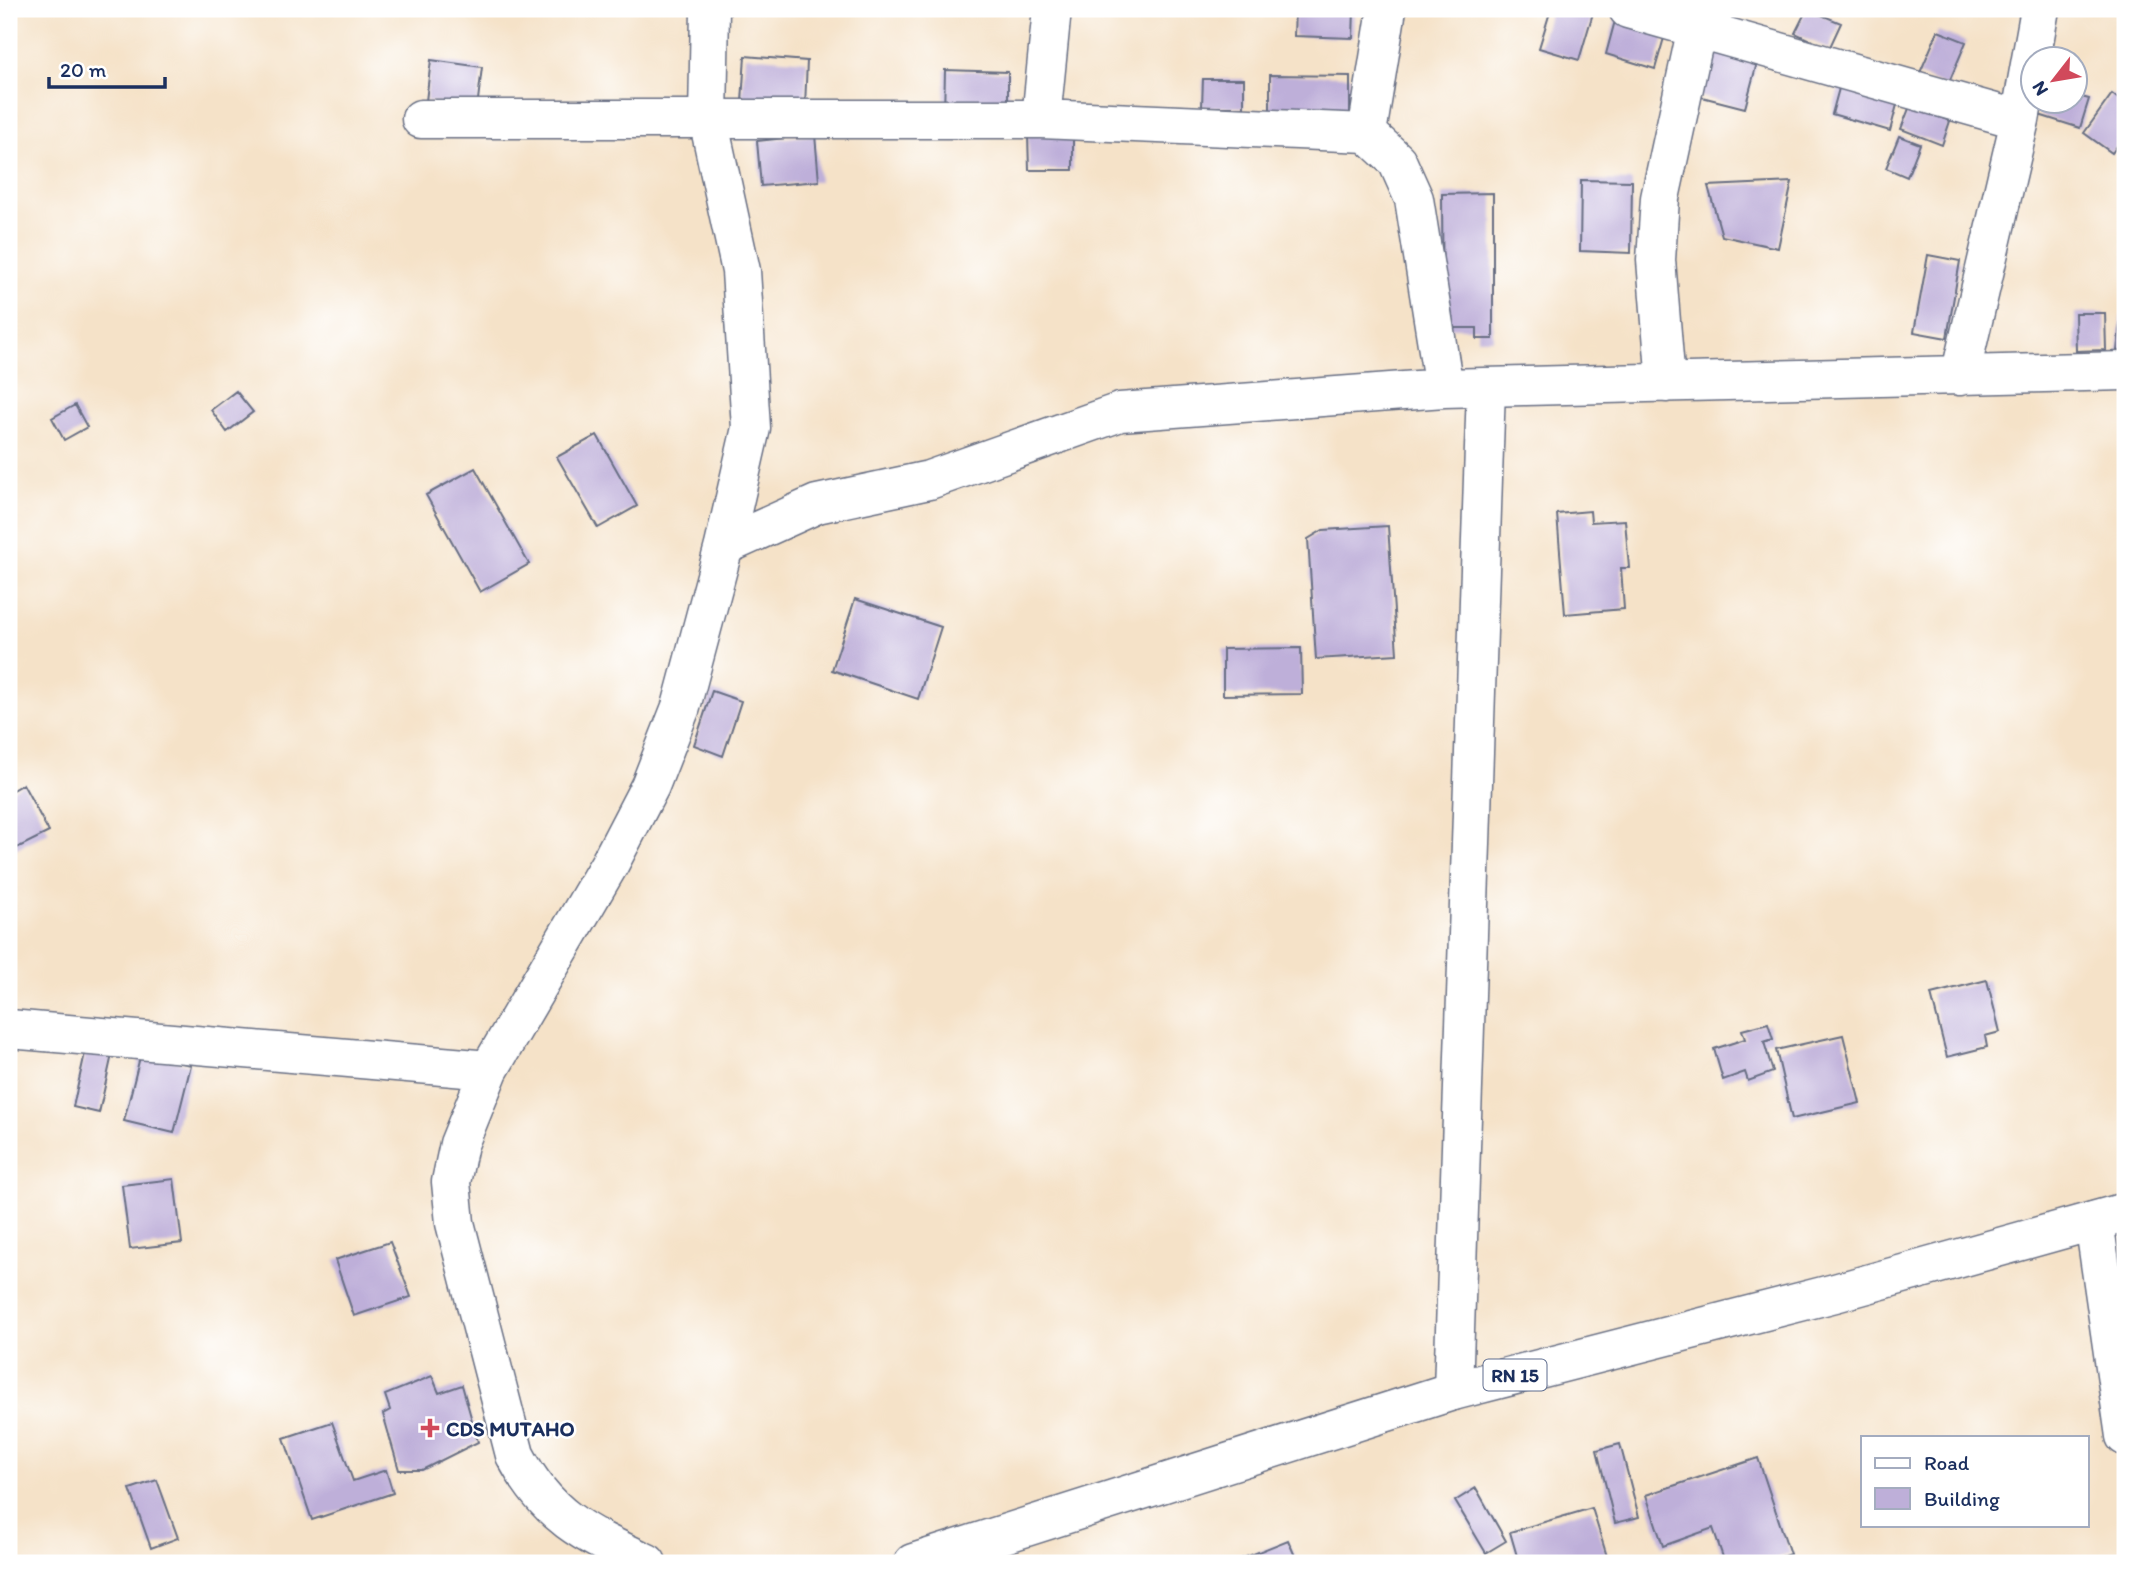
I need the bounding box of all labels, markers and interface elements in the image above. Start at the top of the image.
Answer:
scale bar [49,46,164,90]
north arrow [2018,46,2088,116]
text: 20 m [60,57,107,82]
text: N [2027,77,2053,100]
road number: RN 15 [1484,1359,1546,1390]
place label: CDS MUTAHO [446,1416,575,1441]
marker: CDS MUTAHO [420,1418,440,1438]
legend [1861,1436,2088,1526]
text: Road [1924,1450,1970,1475]
text: Building [1924,1486,2000,1511]

